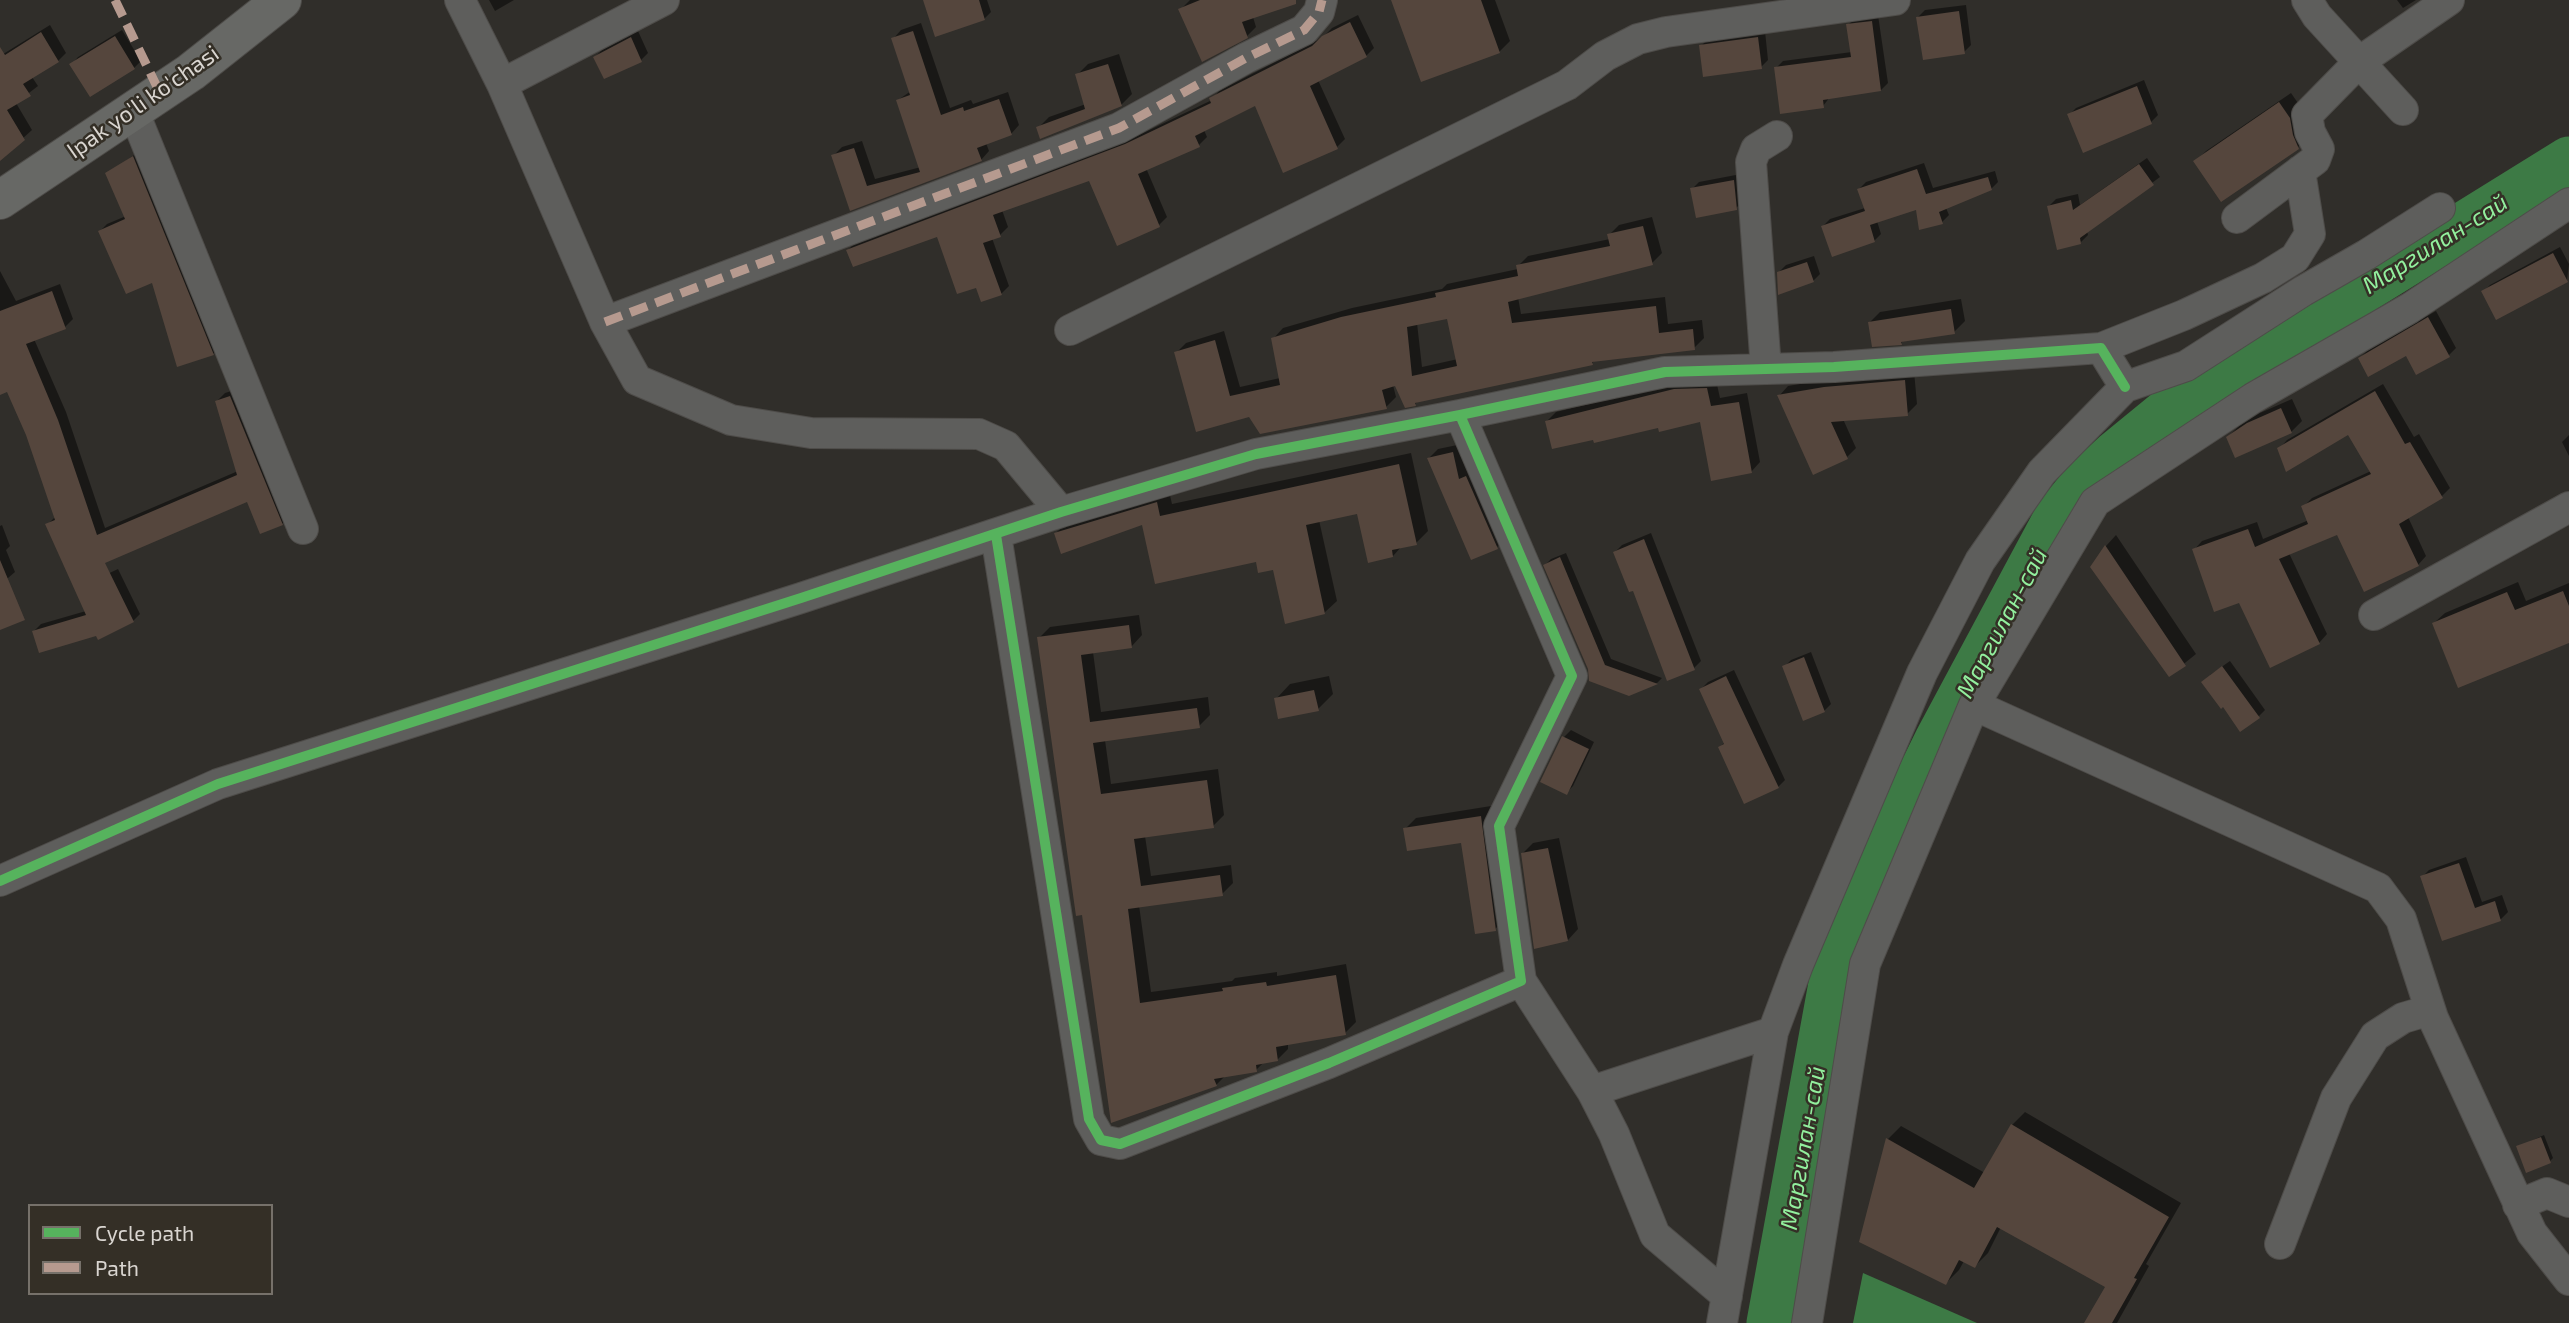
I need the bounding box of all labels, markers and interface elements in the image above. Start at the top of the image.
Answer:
street label: Ipak yo'li ko'chasi [62,39,224,165]
water label: Маргилан-сай [2357,188,2513,300]
water label: Маргилан-сай [1950,543,2054,703]
water label: Маргилан-сай [1774,1064,1832,1232]
legend [28,1204,273,1295]
text: Cycle path [95,1220,194,1245]
text: Path [95,1255,139,1280]

